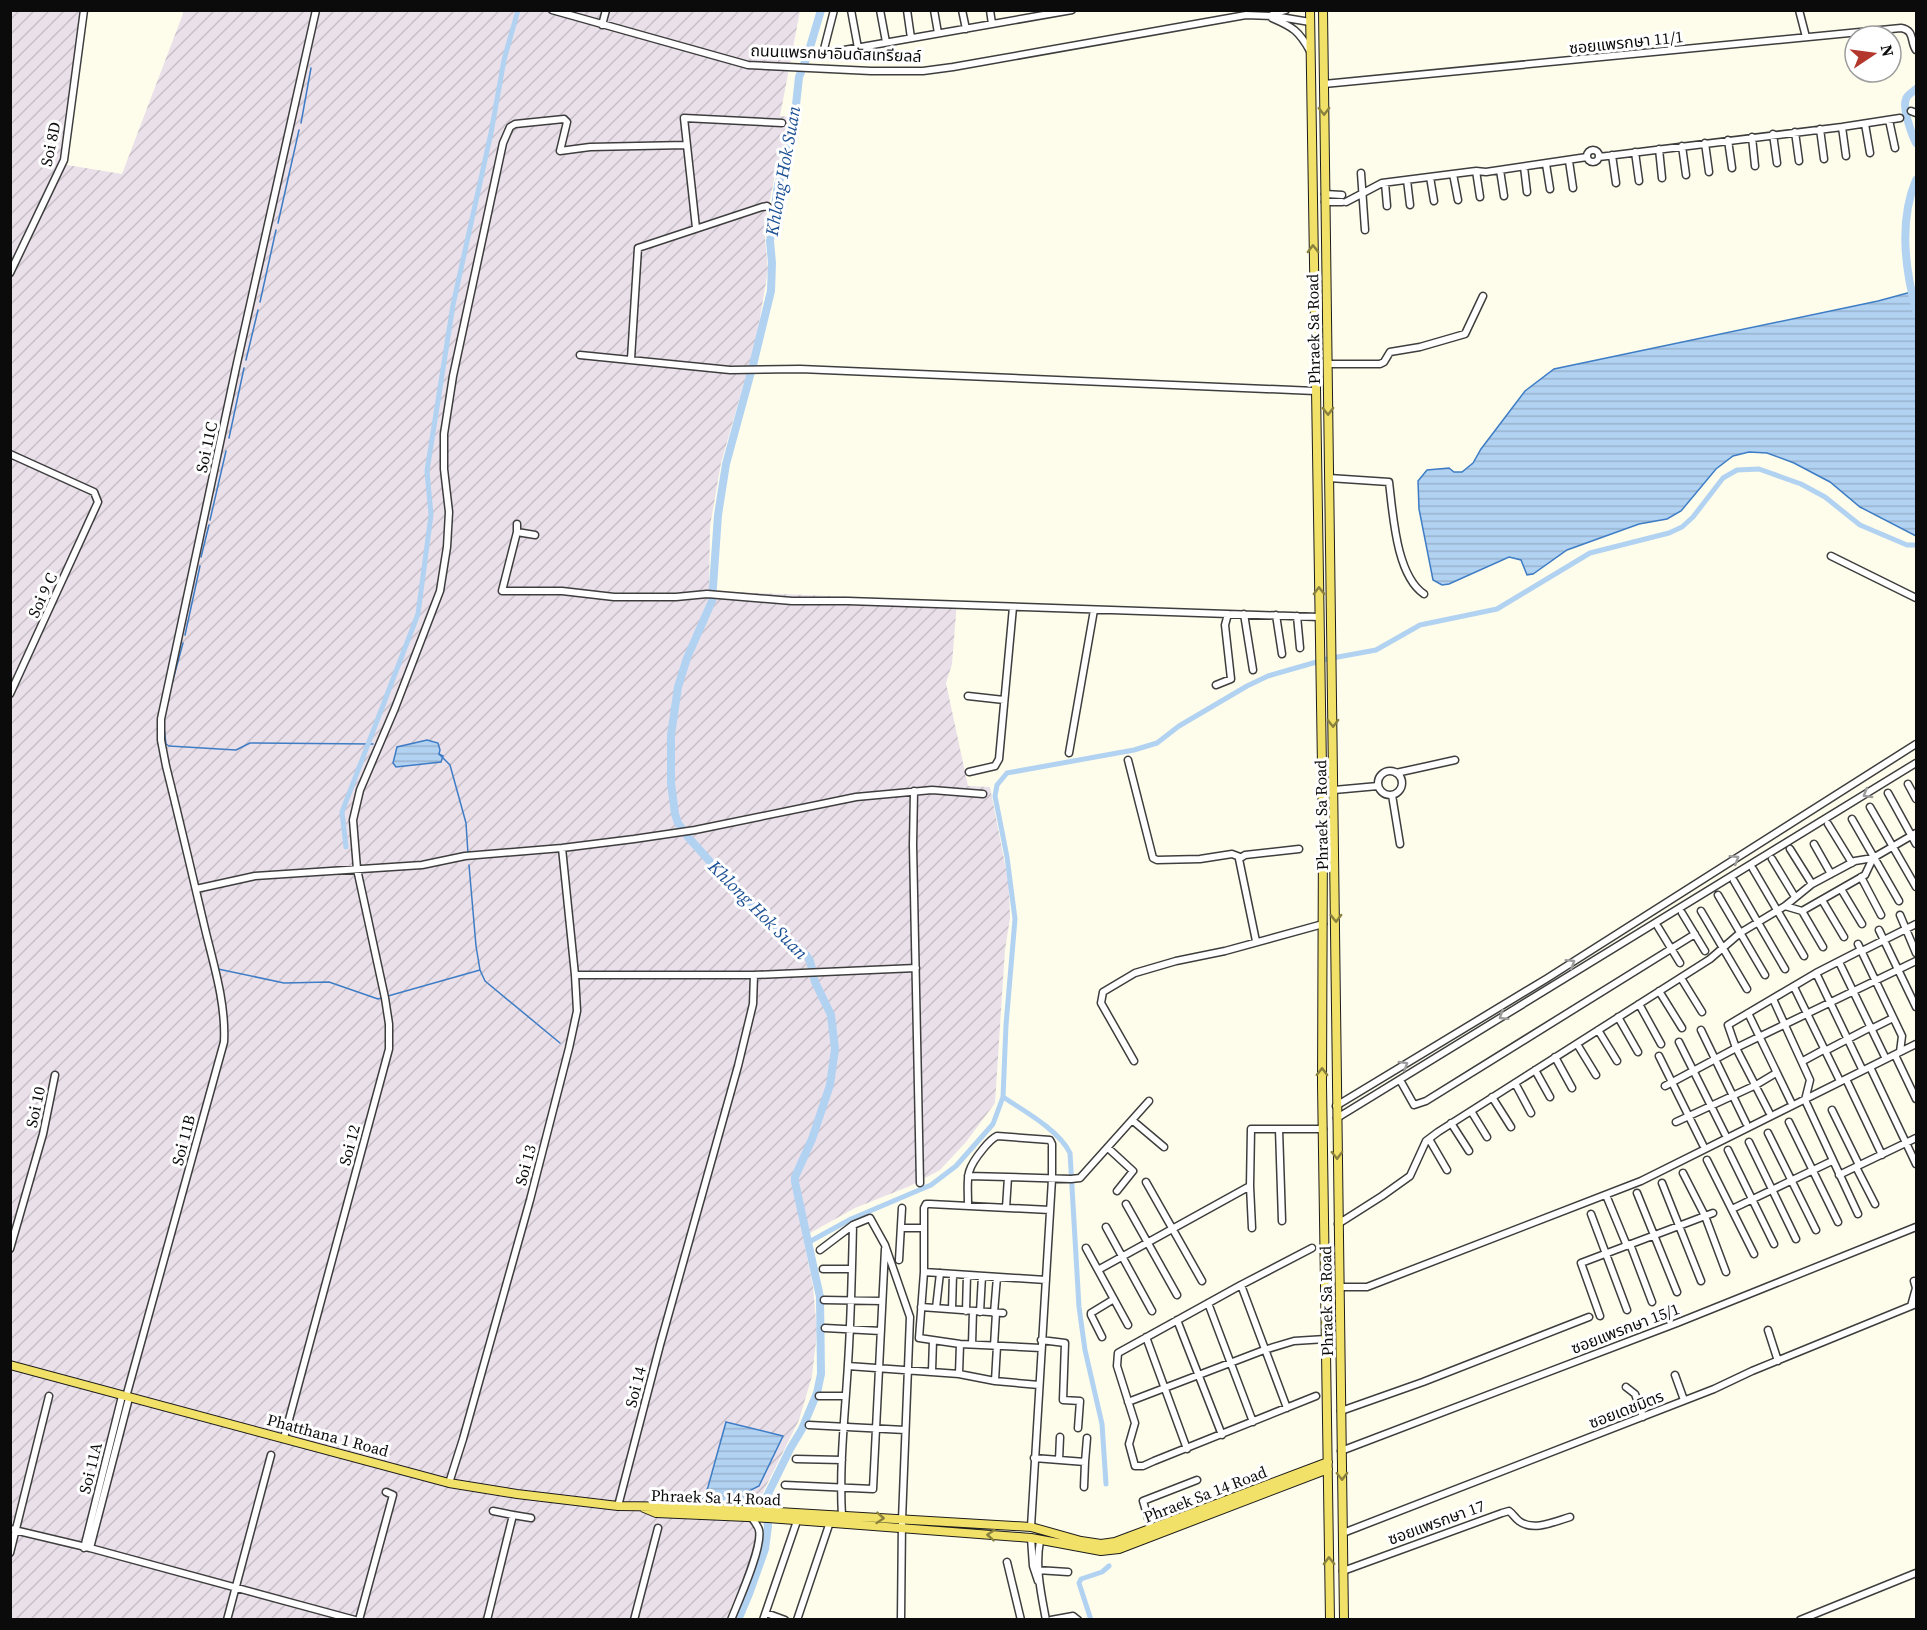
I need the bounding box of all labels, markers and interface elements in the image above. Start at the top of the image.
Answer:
north arrow [1843,24,1903,84]
street label: ซอยแพรกษา 11/1 [1568,25,1684,59]
street label: ถนนแพรกษาอินดัสเทรียลล์ [750,39,922,67]
text: N [1876,42,1900,59]
water label: Khlong Hok Suan [759,104,806,239]
one-way arrow [1318,106,1330,115]
street label: Soi 8D [35,120,65,168]
one-way arrow [1307,244,1319,253]
street label: Phraek Sa Road [1301,274,1325,384]
one-way arrow [1322,406,1334,415]
street label: Soi 11C [190,419,222,475]
street label: Soi 9 C [22,569,62,621]
one-way arrow [1313,586,1325,595]
one-way arrow [1327,719,1339,728]
street label: Phraek Sa Road [1309,760,1333,870]
one-way arrow [1863,786,1873,798]
water label: Khlong Hok Suan [702,854,814,965]
one-way arrow [1729,855,1740,866]
one-way arrow [1330,914,1342,923]
one-way arrow [1565,959,1575,971]
one-way arrow [1499,1009,1509,1021]
one-way arrow [1398,1061,1408,1073]
one-way arrow [1316,1068,1329,1077]
street label: Soi 10 [20,1084,50,1130]
street label: Soi 11B [166,1112,200,1168]
street label: Soi 12 [333,1122,365,1168]
street label: Soi 13 [509,1142,541,1188]
one-way arrow [1331,1151,1343,1160]
street label: Phraek Sa Road [1314,1246,1338,1356]
street label: ซอยแพรกษา 15/1 [1568,1297,1682,1359]
street label: Soi 14 [619,1364,651,1410]
street label: ซอยเดชมิตร [1585,1385,1667,1433]
street label: Phatthana 1 Road [265,1408,391,1462]
street label: Soi 11A [73,1440,107,1496]
street label: Phraek Sa 14 Road [1140,1460,1270,1528]
one-way arrow [1336,1472,1348,1481]
street label: Phraek Sa 14 Road [650,1484,782,1510]
street label: ซอยแพรกษา 17 [1385,1494,1487,1550]
one-way arrow [875,1511,884,1524]
one-way arrow [987,1529,996,1542]
one-way arrow [1323,1557,1335,1566]

